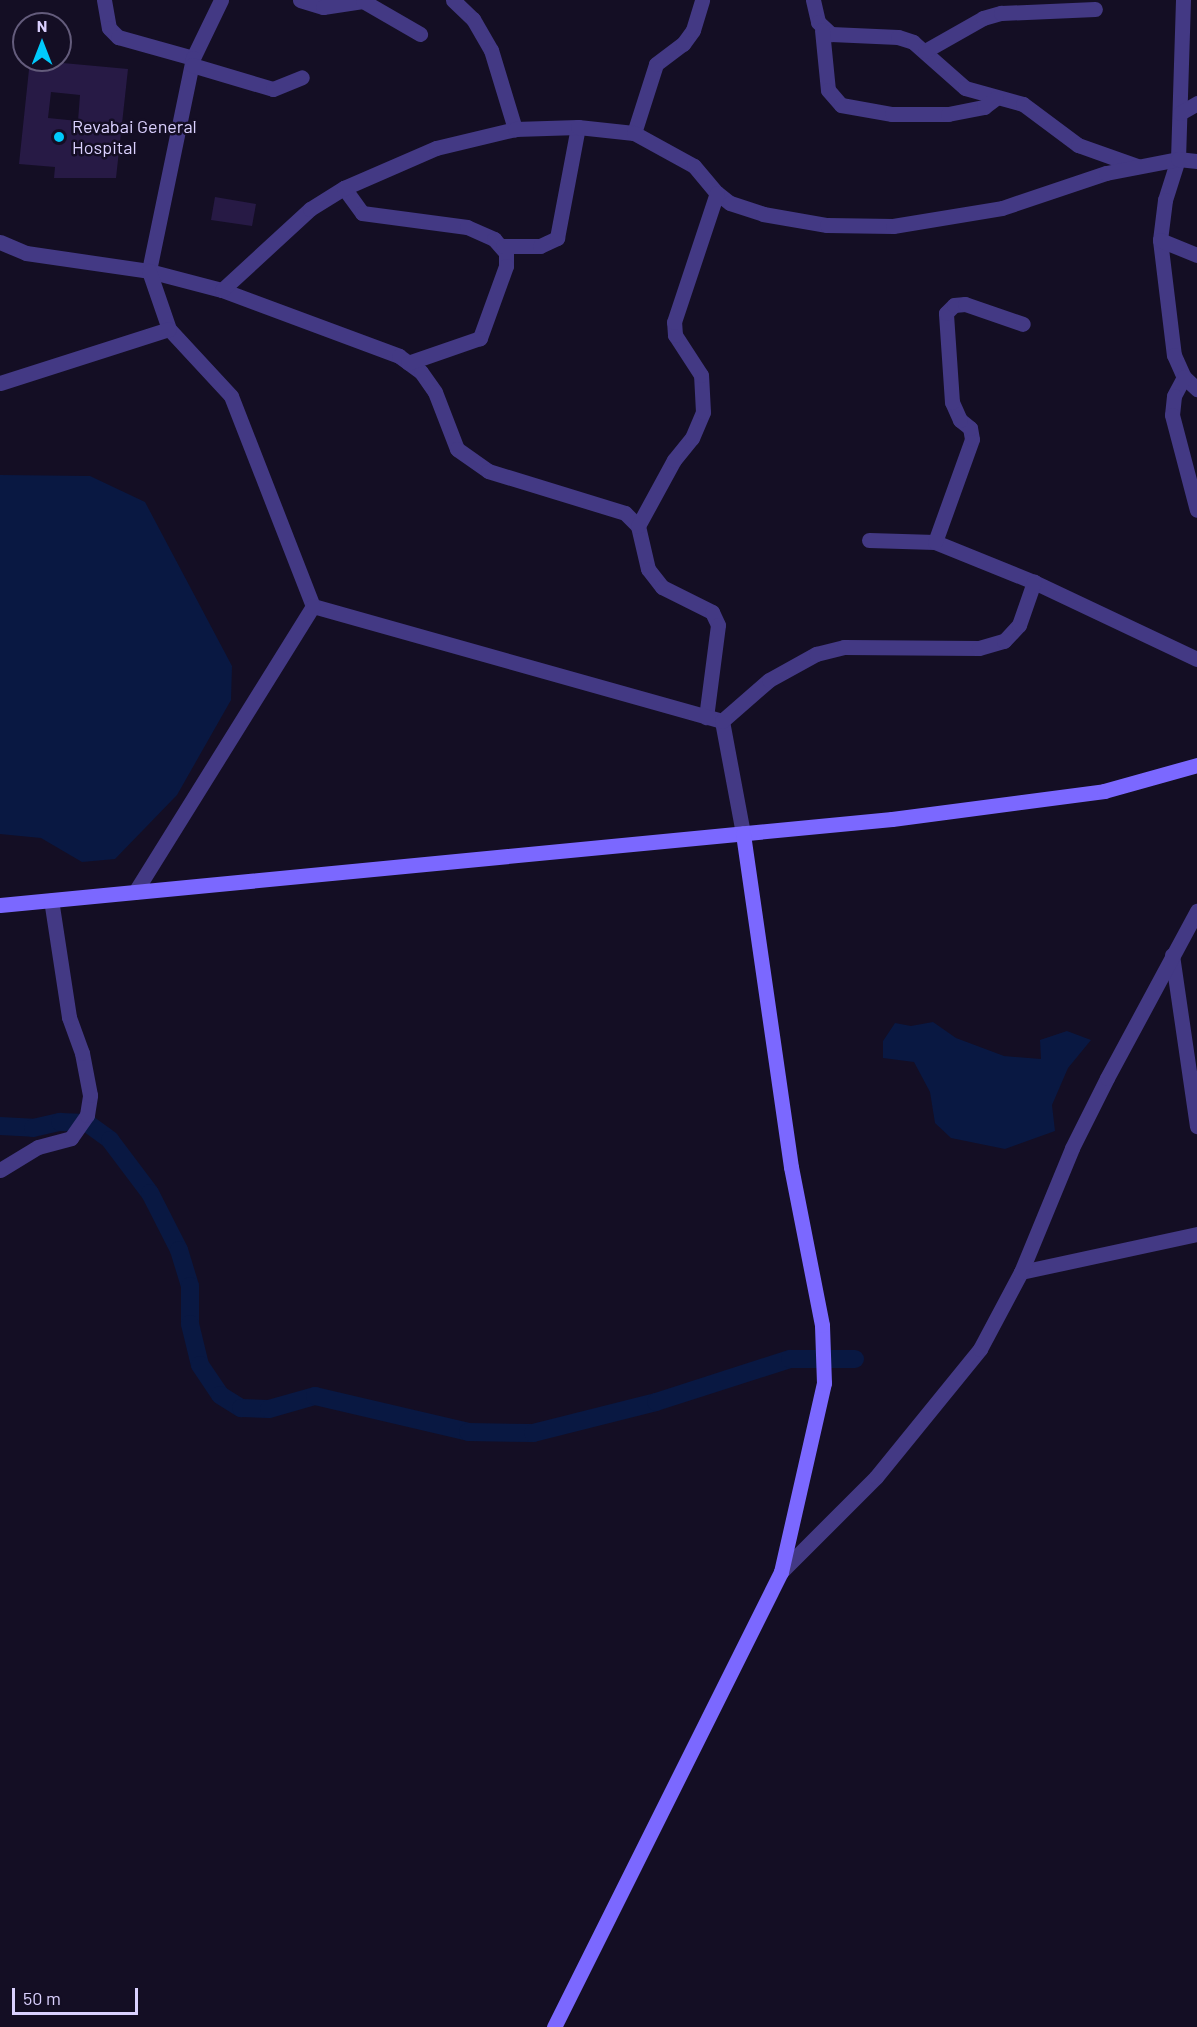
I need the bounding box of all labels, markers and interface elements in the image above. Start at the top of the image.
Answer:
north arrow [12,12,72,72]
text: N [37,16,47,35]
place label: Revabai General Hospital [72,116,197,158]
marker: Revabai General Hospital [50,128,68,146]
scale bar [15,1976,141,2014]
text: 50 m [23,1987,61,2009]

